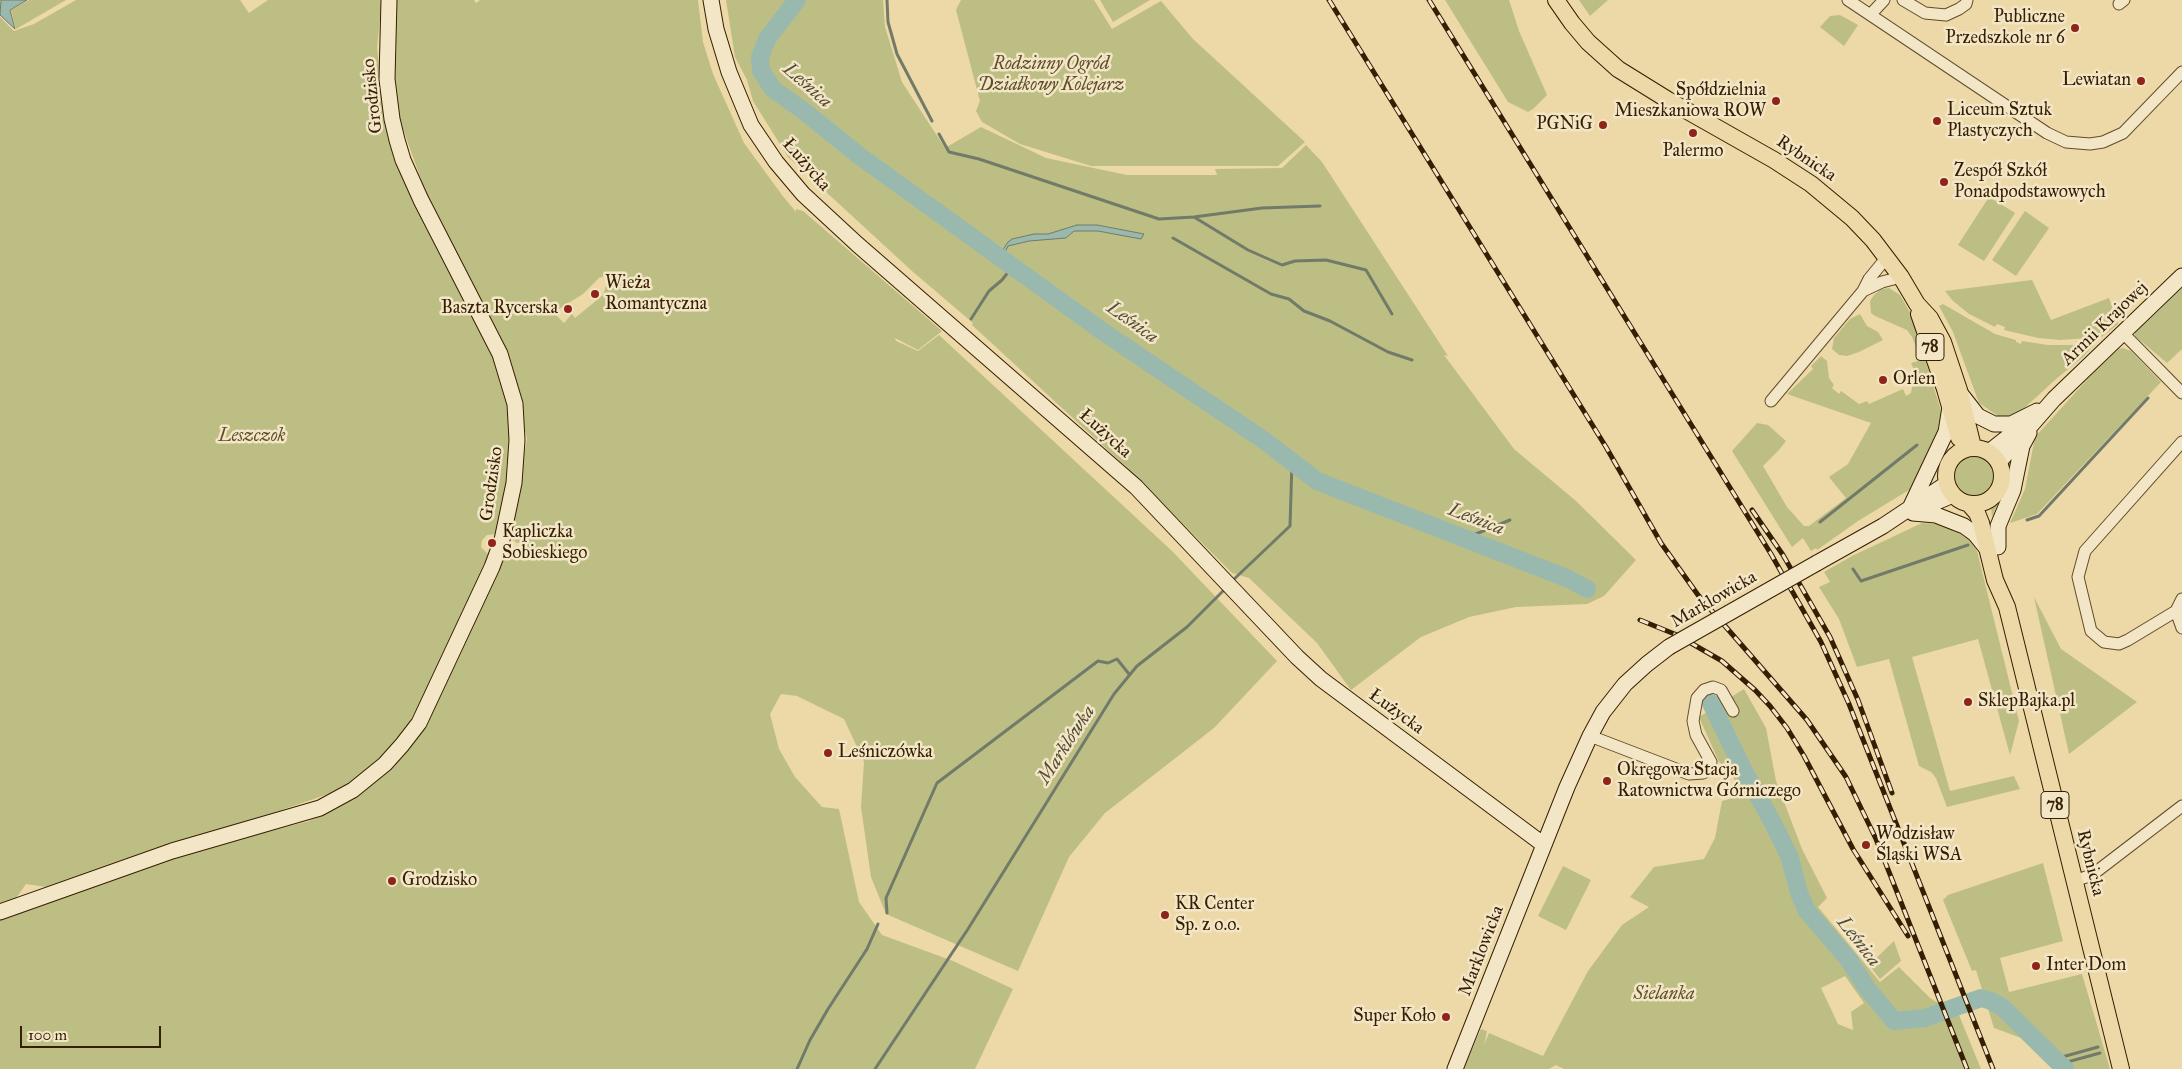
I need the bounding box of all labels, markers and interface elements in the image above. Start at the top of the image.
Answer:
place label: Publiczne Przedszkole nr 6 [1945,7,2065,50]
marker: Publiczne Przedszkole nr 6 [2069,22,2081,34]
park label: Rodzinny Ogród Działkowy Kolejarz [978,54,1124,96]
street label: Grodzisko [358,57,388,135]
water label: Leśnica [778,58,836,114]
place label: Lewiatan [2062,70,2131,92]
marker: Lewiatan [2135,75,2147,87]
place label: Spółdzielnia Mieszkaniowa ROW [1614,80,1766,122]
marker: Spółdzielnia Mieszkaniowa ROW [1770,95,1782,107]
place label: Liceum Sztuk Plastyczych [1947,100,2052,142]
place label: PGNiG [1536,114,1593,136]
marker: Liceum Sztuk Plastyczych [1931,115,1943,127]
marker: PGNiG [1597,119,1609,131]
marker: Palermo [1687,127,1699,139]
street label: Rybnicka [1772,131,1840,187]
street label: Łużycka [777,134,835,196]
place label: Palermo [1663,141,1723,163]
place label: Zespół Szkół Ponadpodstawowych [1954,161,2106,203]
marker: Zespół Szkół Ponadpodstawowych [1938,176,1950,188]
place label: Wieża Romantyczna [605,273,707,316]
street label: Armii Krajowej [2057,277,2153,371]
marker: Wieża Romantyczna [589,288,601,300]
water label: Leśnica [1102,297,1162,349]
place label: Baszta Rycerska [441,298,558,320]
marker: Baszta Rycerska [562,303,574,315]
road number: 78 [1916,334,1944,361]
place label: Orlen [1893,369,1935,391]
marker: Orlen [1877,374,1889,386]
street label: Łużycka [1074,405,1136,463]
park label: Leszczok [218,426,286,448]
street label: Grodzisko [476,445,508,523]
water label: Leśnica [1445,499,1507,541]
place label: Kapliczka Sobieskiego [502,522,587,564]
marker: Kapliczka Sobieskiego [486,537,498,549]
street label: Marklowicka [1667,567,1761,633]
street label: Łużycka [1364,685,1428,739]
place label: SklepBajka.pl [1978,691,2075,713]
marker: SklepBajka.pl [1962,696,1974,708]
water label: Marklówka [1033,702,1101,788]
place label: Leśniczówka [838,742,933,764]
marker: Leśniczówka [822,747,834,759]
place label: Okręgowa Stacja Ratownictwa Górniczego [1617,760,1801,802]
marker: Okręgowa Stacja Ratownictwa Górniczego [1601,775,1613,787]
road number: 78 [2041,792,2069,818]
place label: Wodzisław Śląski WSA [1876,824,1962,866]
street label: Rybnicka [2071,828,2109,898]
marker: Wodzisław Śląski WSA [1860,839,1872,851]
place label: Grodzisko [402,870,477,892]
marker: Grodzisko [386,875,398,887]
place label: KR Center Sp. z o.o. [1175,894,1254,936]
street label: Marklowicka [1455,903,1509,999]
marker: KR Center Sp. z o.o. [1159,909,1171,921]
water label: Leśnica [1831,912,1885,972]
place label: Inter Dom [2046,955,2126,977]
marker: Inter Dom [2030,960,2042,972]
park label: Sielanka [1634,984,1694,1006]
place label: Super Koło [1353,1006,1436,1028]
marker: Super Koło [1440,1011,1452,1023]
scale bar [22,1016,164,1048]
text: 100 m [28,1026,67,1044]

